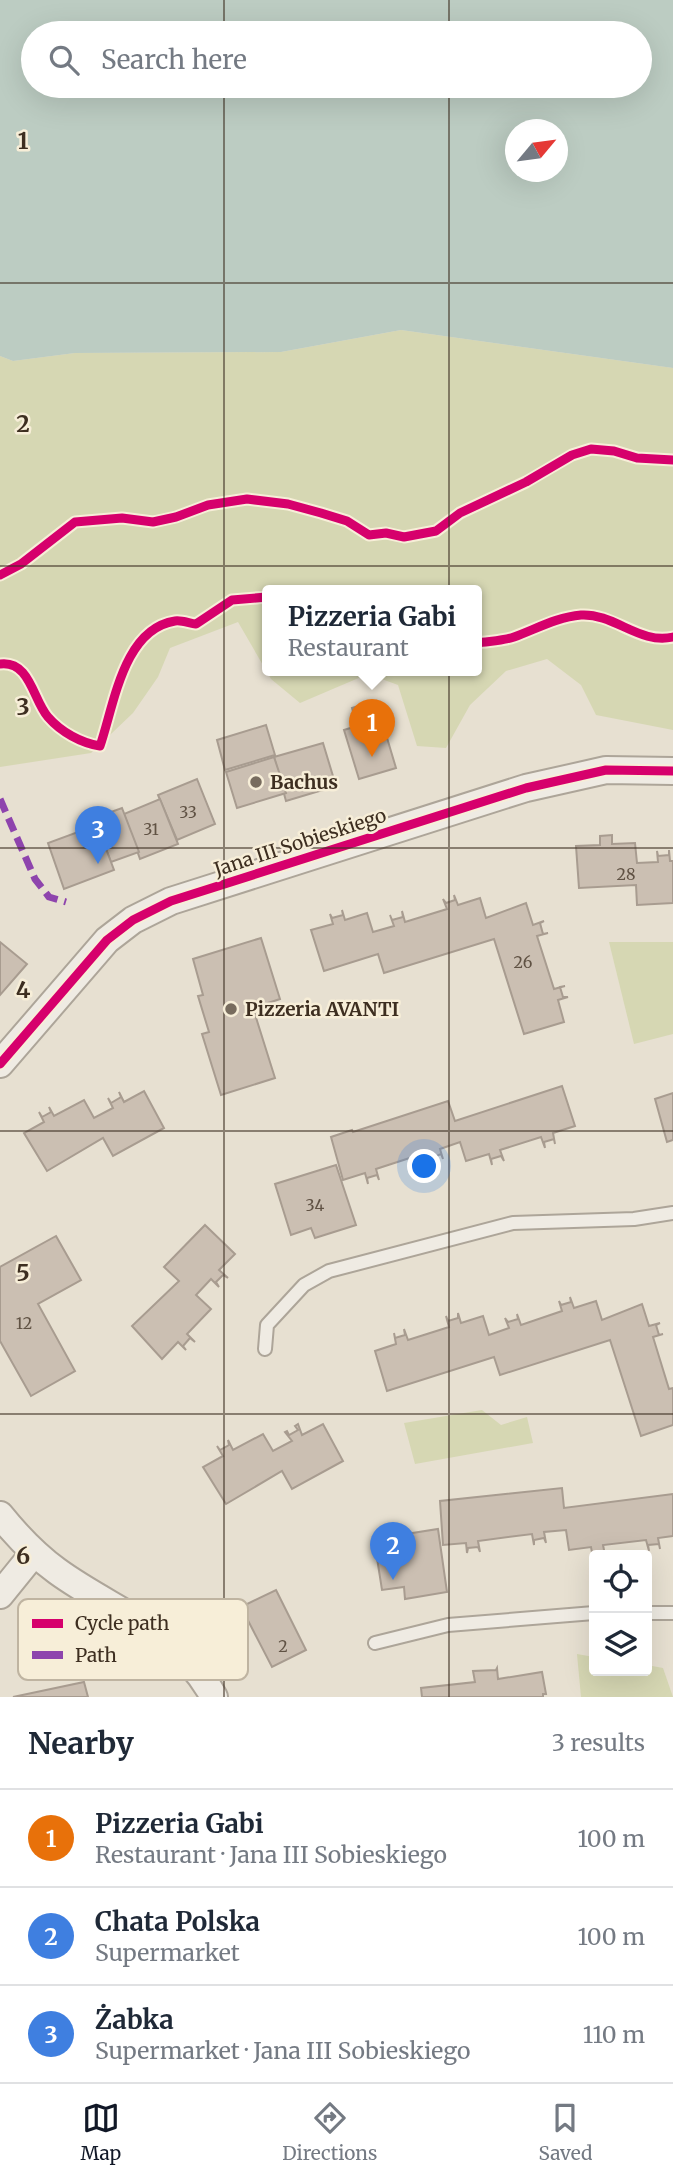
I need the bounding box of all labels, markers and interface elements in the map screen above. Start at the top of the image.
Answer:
search box [21,21,652,98]
icon: search [45,41,83,79]
text: Search here [101,43,247,76]
north arrow [505,119,568,182]
text: 1 [18,126,29,155]
text: 2 [16,409,30,438]
popup [262,585,482,676]
text: Pizzeria Gabi [288,600,456,633]
text: Restaurant [288,633,409,662]
text: 3 [16,692,30,721]
pin: 1 [349,699,395,757]
place label: Bachus [270,770,338,794]
marker: Bachus [248,774,264,790]
house number: 33 [179,802,197,822]
street label: Jana III Sobieskiego [210,803,389,881]
pin: 3 [75,806,121,864]
house number: 31 [143,819,159,839]
house number: 28 [617,864,635,884]
house number: 26 [514,952,533,972]
text: 4 [16,975,31,1004]
place label: Pizzeria AVANTI [245,997,399,1021]
marker: Pizzeria AVANTI [223,1001,239,1017]
your location [407,1149,441,1183]
house number: 34 [306,1195,325,1215]
text: 5 [16,1258,30,1287]
house number: 12 [16,1313,32,1333]
pin: 2 [370,1522,416,1580]
text: 6 [16,1541,30,1570]
map controls [589,1550,652,1676]
button: locate [589,1550,652,1613]
legend [18,1599,248,1680]
text: Cycle path [75,1611,170,1635]
button: layers [589,1613,652,1676]
house number: 2 [278,1636,288,1656]
text: Path [75,1643,117,1667]
text: Nearby [28,1724,134,1762]
text: 3 results [552,1728,645,1757]
text: Pizzeria Gabi [95,1807,264,1840]
text: 1 [46,1824,56,1853]
text: 100 m [577,1824,645,1853]
text: Restaurant · Jana III Sobieskiego [95,1840,447,1869]
text: Chata Polska [95,1905,260,1938]
text: 2 [44,1922,58,1951]
text: 100 m [577,1922,645,1951]
text: Supermarket [95,1938,240,1967]
text: Żabka [95,2003,174,2036]
text: 3 [44,2020,58,2049]
text: 110 m [583,2020,645,2049]
text: Supermarket · Jana III Sobieskiego [95,2036,470,2065]
tab: Map [81,2099,121,2165]
tab: Directions [282,2099,377,2165]
tab: Saved [539,2099,592,2165]

